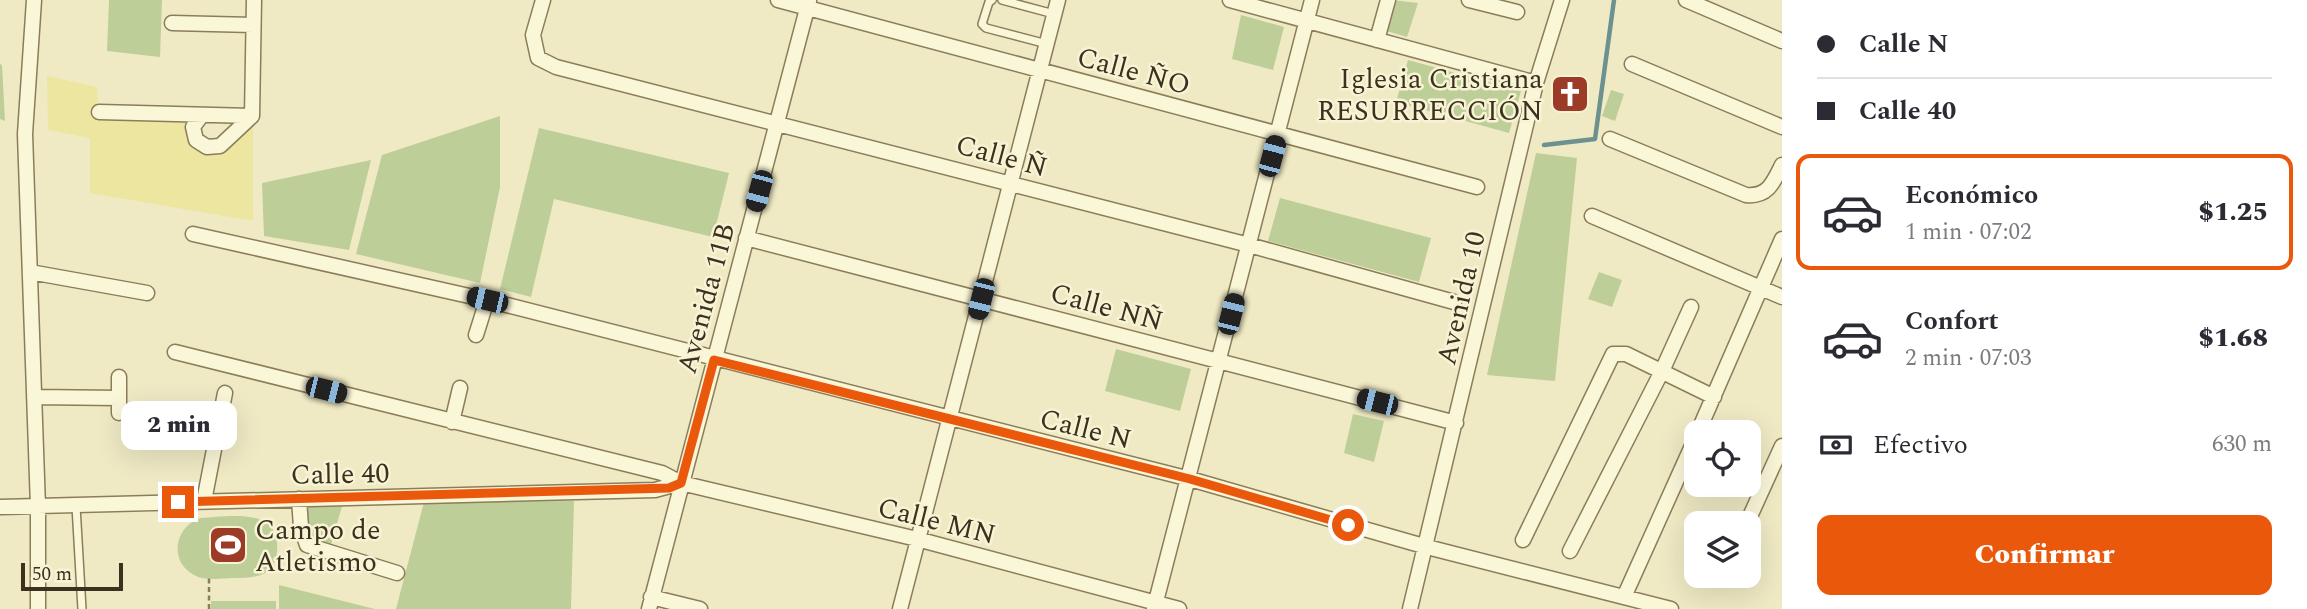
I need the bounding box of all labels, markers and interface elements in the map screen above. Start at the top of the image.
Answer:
text: Calle N [1859,24,1948,64]
street label: Calle ÑO [1072,36,1195,107]
place label: Iglesia Cristiana RESURRECCIÓN [1317,58,1543,133]
church icon: Iglesia Cristiana RESURRECCIÓN [1549,73,1591,115]
text: Calle 40 [1859,91,1956,131]
street label: Calle Ñ [951,124,1052,189]
car [1257,133,1288,179]
car [744,168,775,214]
text: Económico [1905,175,2038,215]
icon: car [1821,181,1884,244]
text: $1.25 [2198,192,2268,232]
text: 1 min · 07:02 [1905,215,2032,250]
street label: Avenida 11B [666,218,747,379]
street label: Avenida 10 [1425,227,1498,369]
street label: Calle NÑ [1045,272,1168,343]
car [966,276,997,322]
car [465,285,510,315]
car [1216,291,1247,337]
text: Confort [1905,301,1999,341]
icon: car [1821,307,1884,370]
text: $1.68 [2198,318,2268,358]
text: 2 min · 07:03 [1905,341,2032,376]
car [304,375,349,405]
car [1355,387,1400,417]
street label: Calle N [1035,397,1136,462]
callout: 2 min [120,400,236,449]
text: 2 min [147,408,211,443]
map controls [1684,420,1761,588]
button: locate [1684,420,1761,497]
text: Efectivo [1873,425,1968,465]
icon: cash [1817,426,1855,464]
text: 630 m [2212,427,2272,462]
street label: Calle 40 [290,452,390,497]
route end [162,486,194,518]
street label: Calle MN [873,486,1000,557]
place label: Campo de Atletismo [255,509,380,584]
route start [1332,509,1364,541]
button: layers [1684,511,1761,588]
button: Confirmar [1817,515,2272,595]
sports icon: Campo de Atletismo [207,524,249,566]
scale bar [21,560,122,592]
text: 50 m [32,560,72,589]

